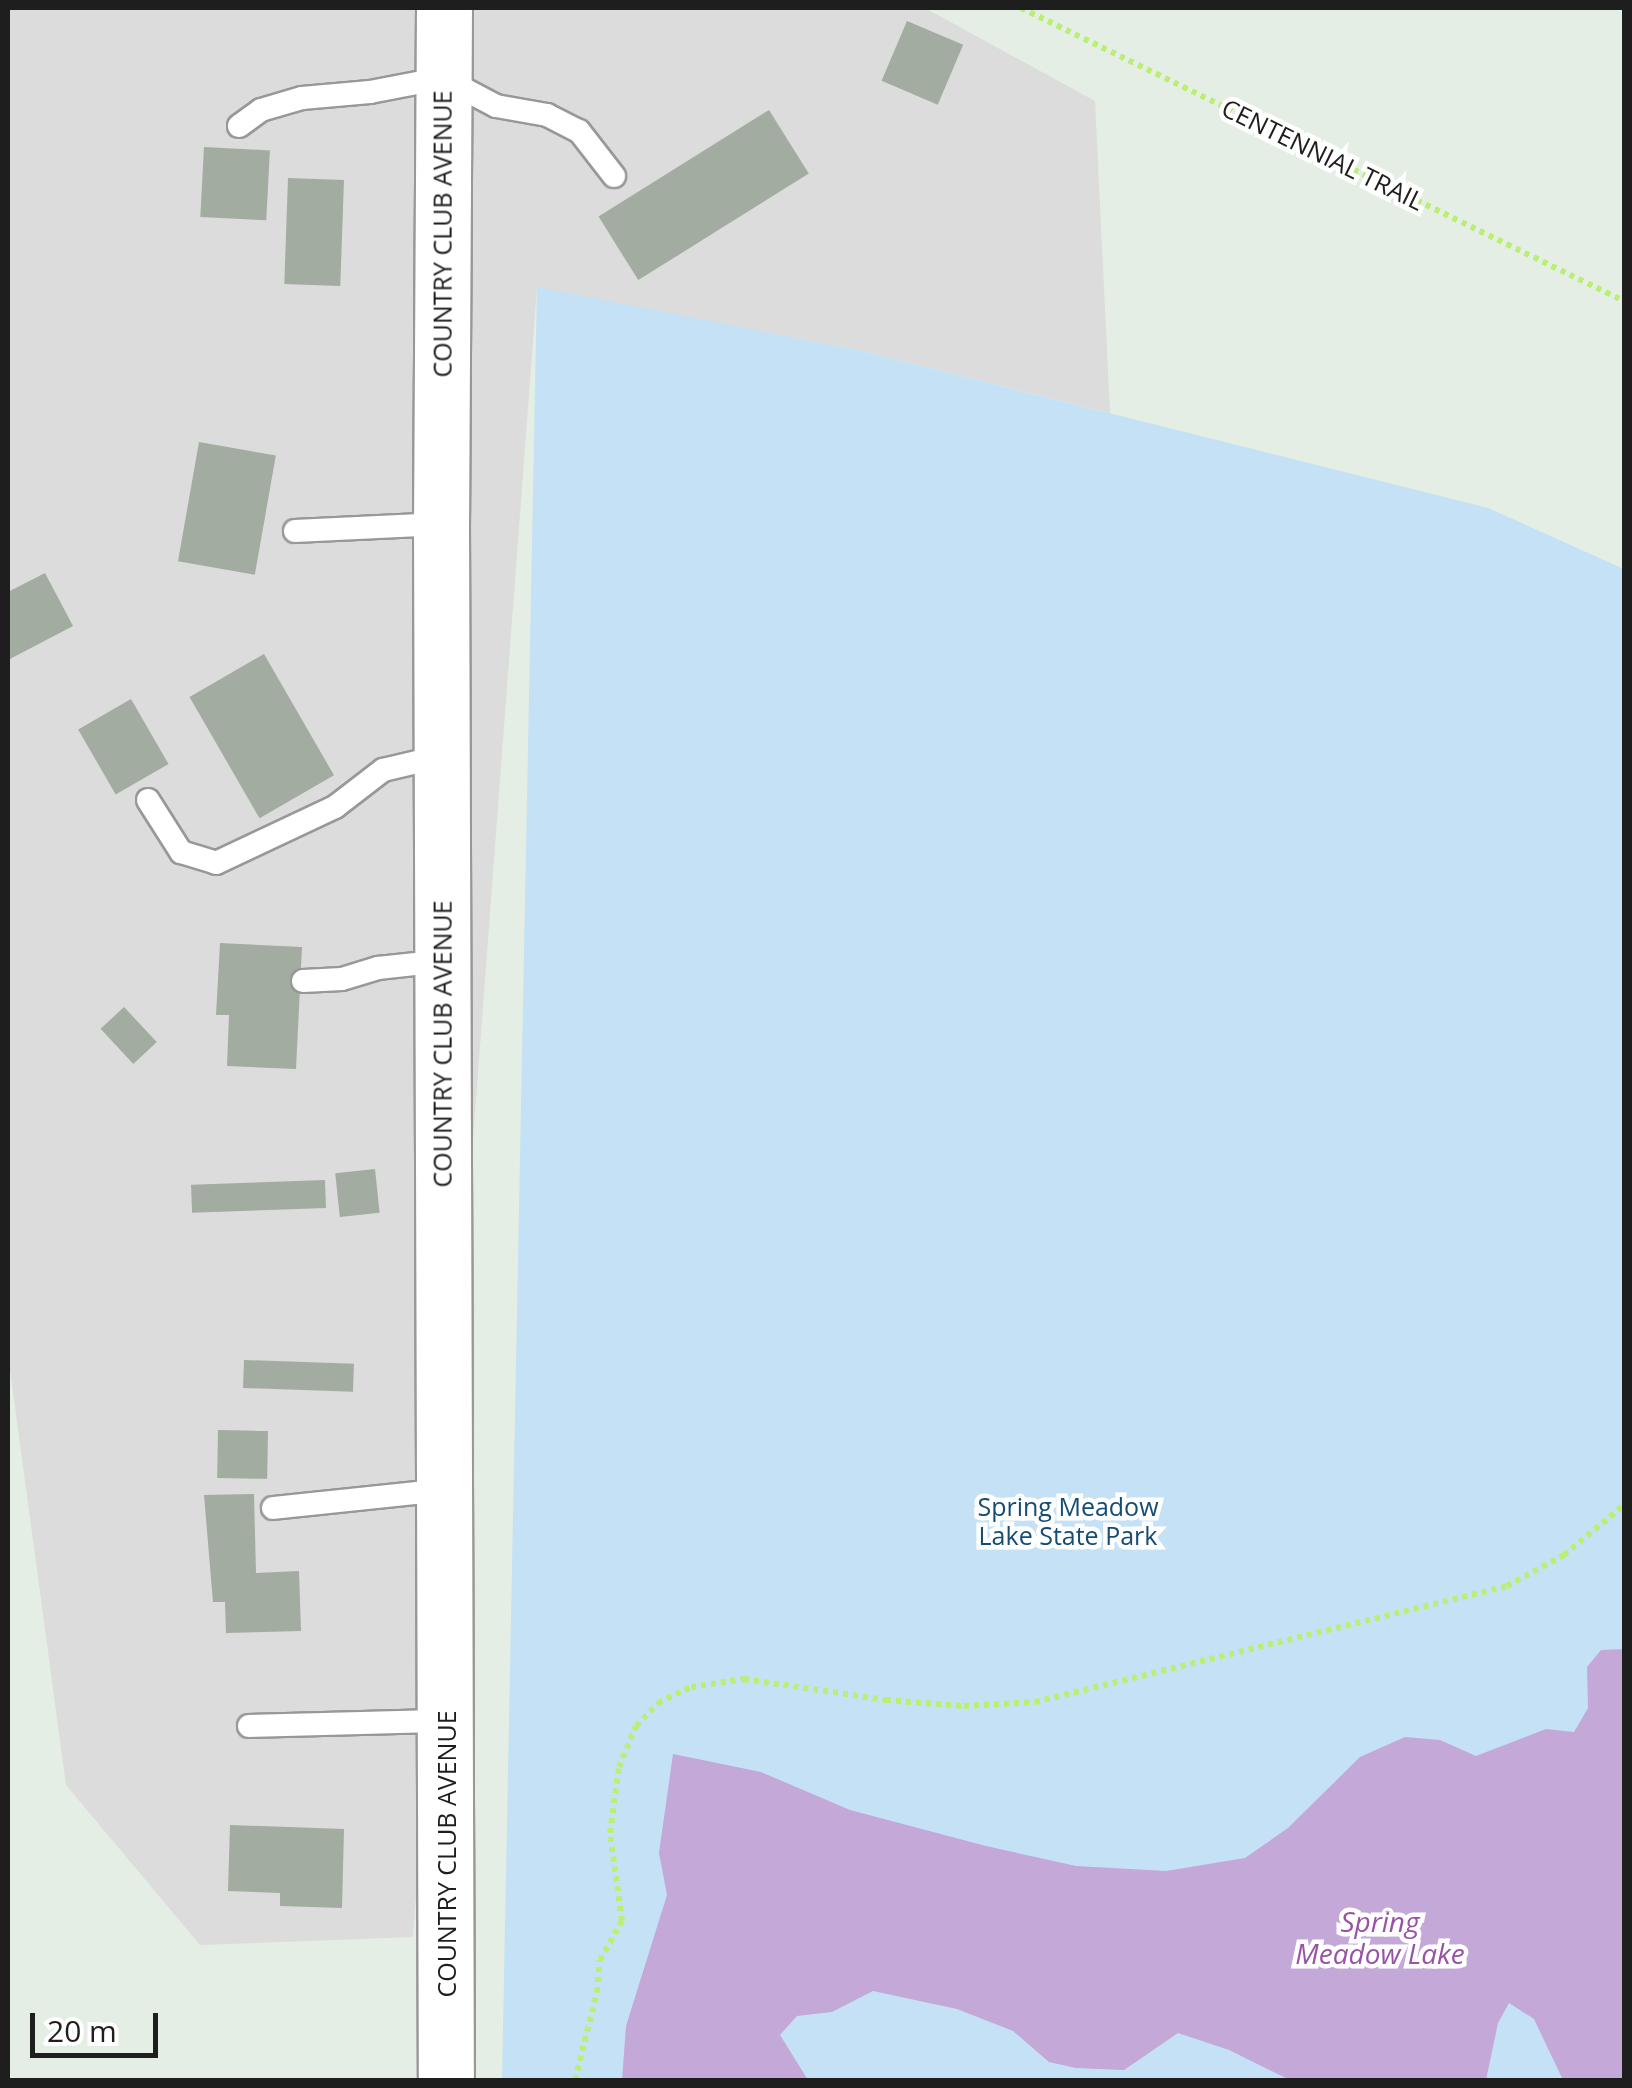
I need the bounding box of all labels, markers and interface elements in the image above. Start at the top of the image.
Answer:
street label: COUNTRY CLUB AVENUE [427,90,457,378]
street label: CENTENNIAL TRAIL [1217,92,1429,216]
street label: COUNTRY CLUB AVENUE [427,900,457,1188]
park label: Spring Meadow Lake State Park [977,1492,1159,1551]
street label: COUNTRY CLUB AVENUE [431,1710,461,1998]
water label: Spring Meadow Lake [1295,1904,1465,1970]
scale bar [35,1993,162,2055]
text: 20 m [47,2010,117,2051]

